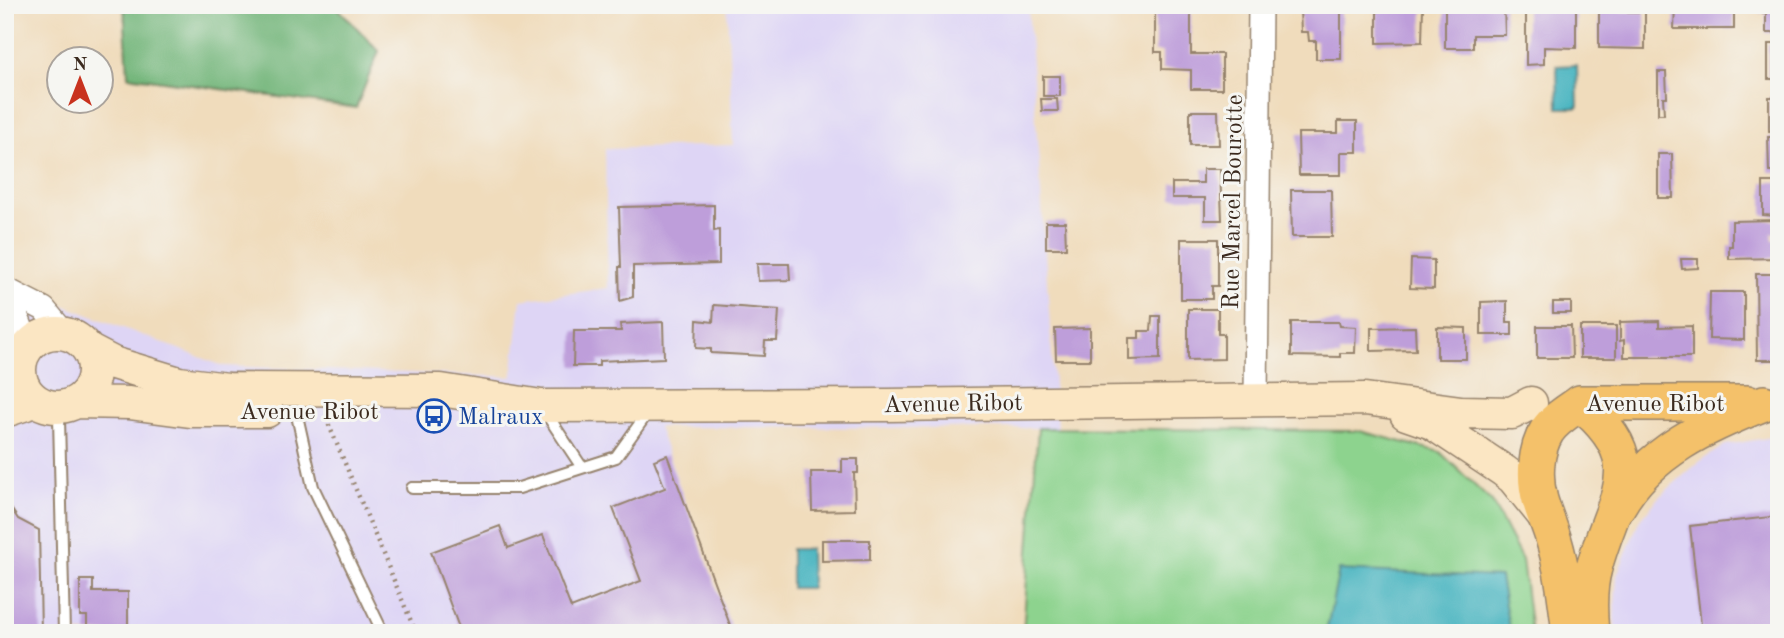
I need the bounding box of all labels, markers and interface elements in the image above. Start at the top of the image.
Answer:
north arrow [46,46,116,116]
text: N [73,56,88,75]
street label: Rue Marcel Bourotte [1220,94,1248,310]
street label: Avenue Ribot [883,392,1023,418]
street label: Avenue Ribot [1585,393,1725,417]
bus stop icon: Malraux [415,397,453,435]
street label: Avenue Ribot [239,401,379,425]
place label: Malraux [458,406,543,430]

